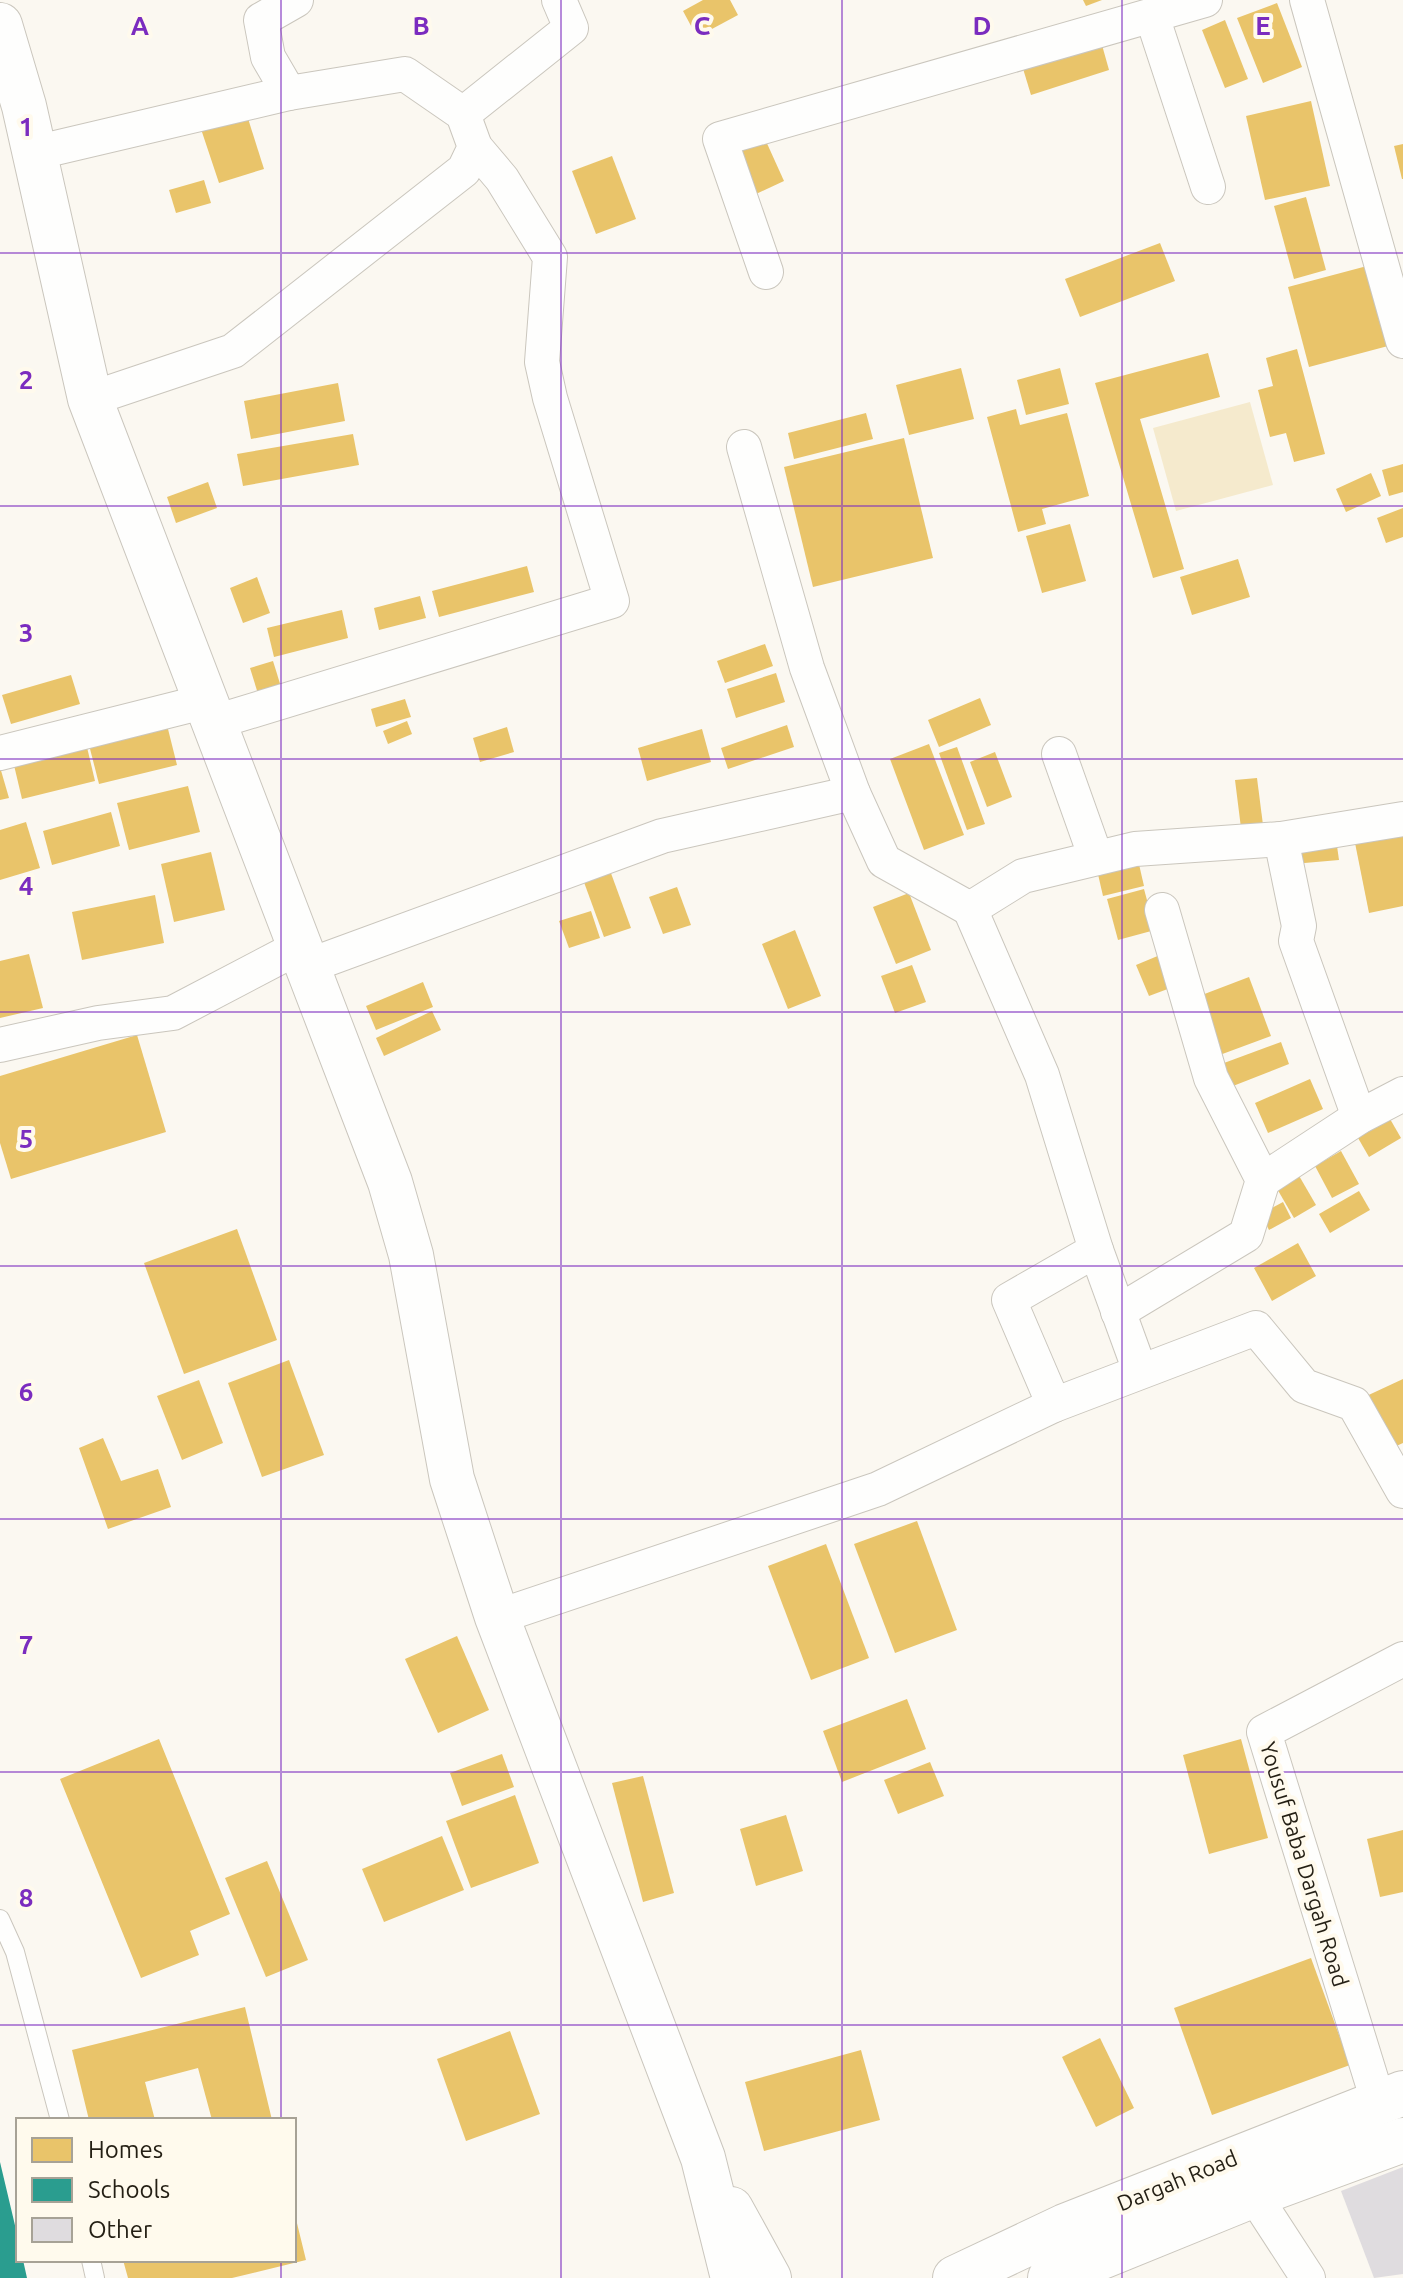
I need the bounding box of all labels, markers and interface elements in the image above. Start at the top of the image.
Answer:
text: A [131,11,150,40]
text: B [412,11,430,40]
text: C [694,11,711,40]
text: D [973,11,991,40]
text: E [1255,11,1271,40]
text: 1 [19,112,33,141]
text: 2 [19,365,33,394]
text: 3 [19,618,33,647]
text: 4 [19,871,33,900]
text: 5 [19,1124,33,1153]
text: 6 [19,1377,33,1406]
text: 7 [19,1630,33,1659]
street label: Yousuf Baba Dargah Road [1256,1739,1354,1989]
text: 8 [19,1883,33,1912]
legend [16,2118,296,2262]
text: Homes [88,2136,163,2163]
street label: Dargah Road [1113,2145,1241,2215]
text: Schools [88,2176,170,2203]
text: Other [88,2216,152,2243]

